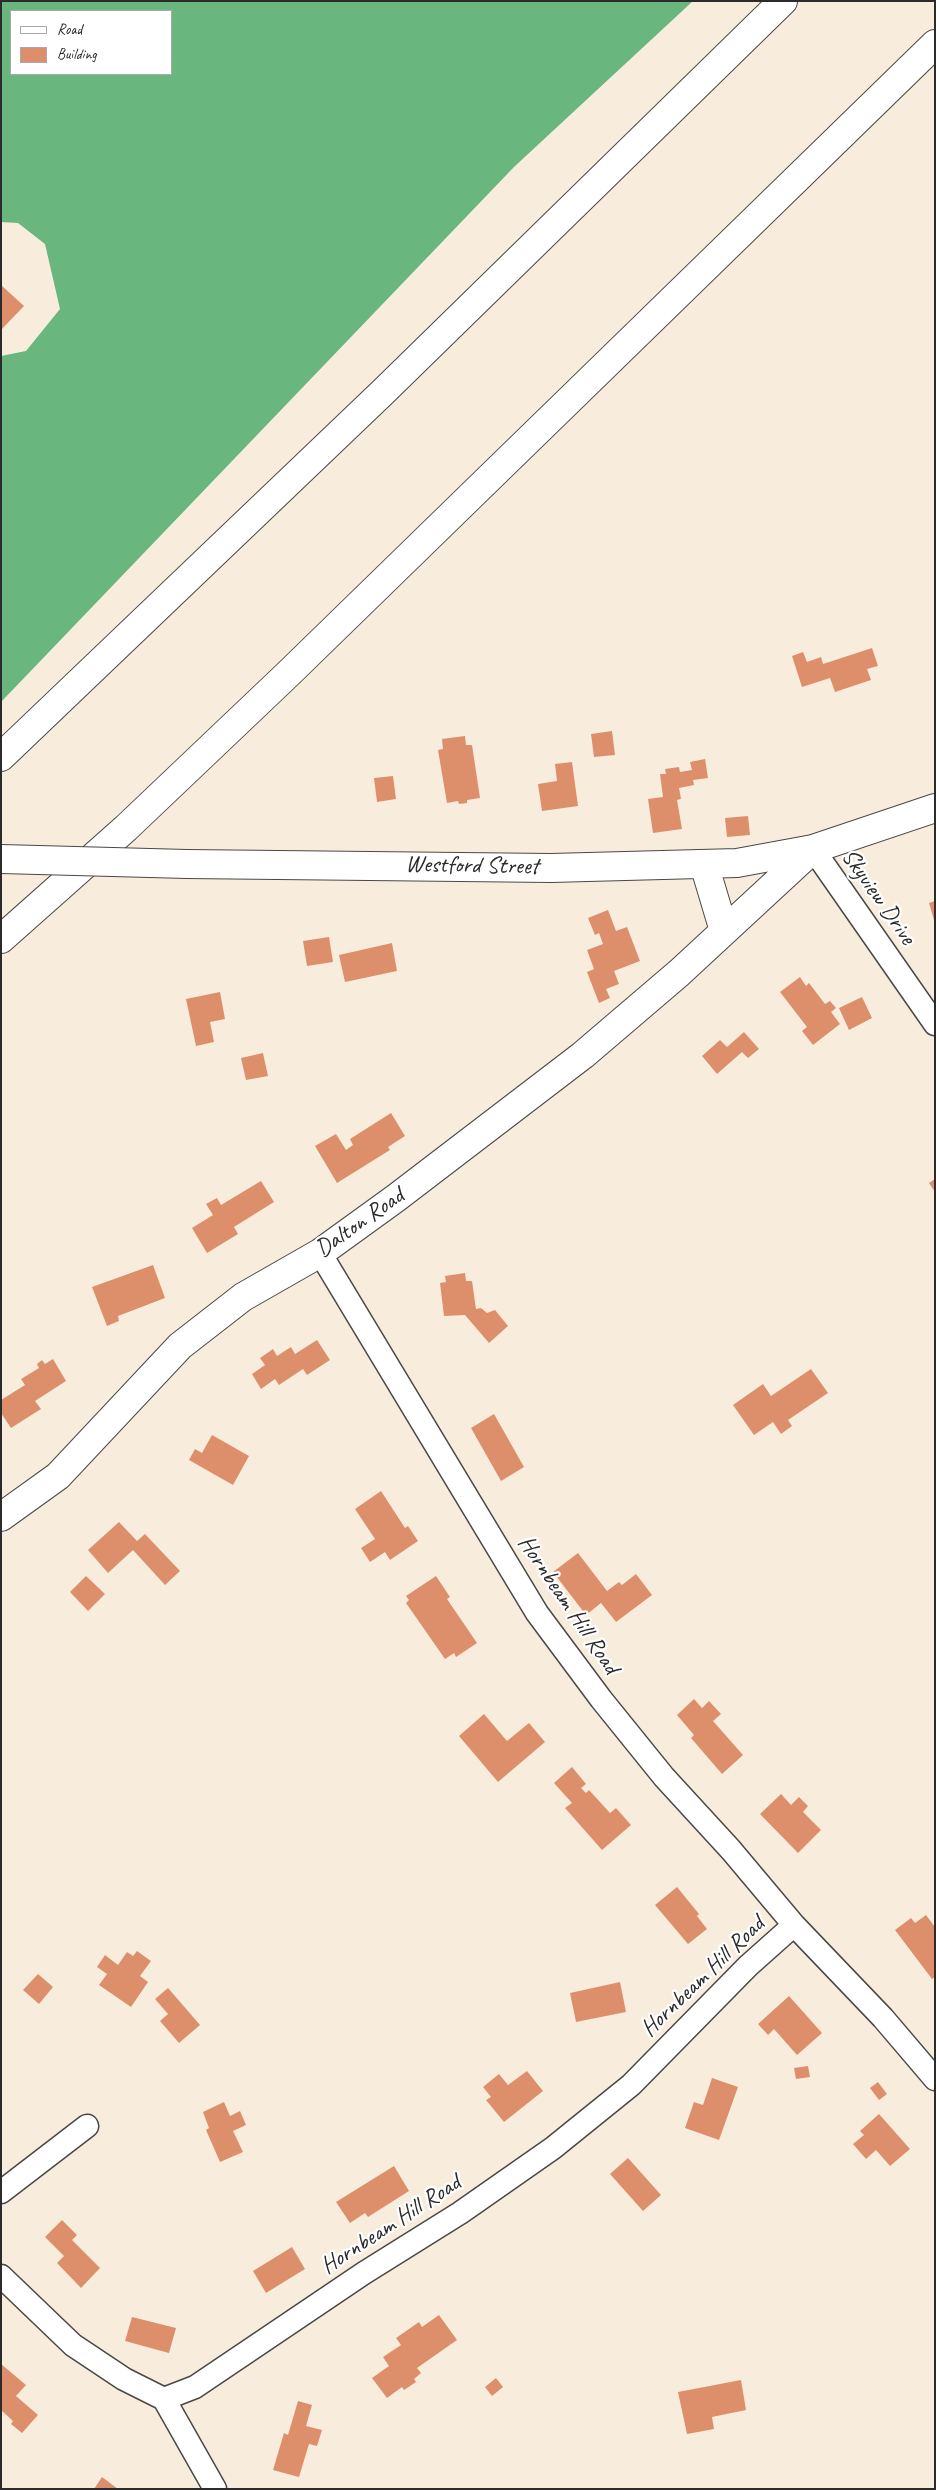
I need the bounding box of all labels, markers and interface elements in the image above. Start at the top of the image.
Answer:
legend [10,10,172,75]
text: Road [57,20,82,39]
text: Building [57,45,96,64]
street label: Skyview Drive [835,844,921,950]
street label: Westford Street [405,850,539,882]
street label: Dalton Road [310,1182,410,1264]
street label: Hornbeam Hill Road [511,1530,625,1680]
street label: Hornbeam Hill Road [635,1911,771,2043]
street label: Hornbeam Hill Road [316,2169,466,2281]

